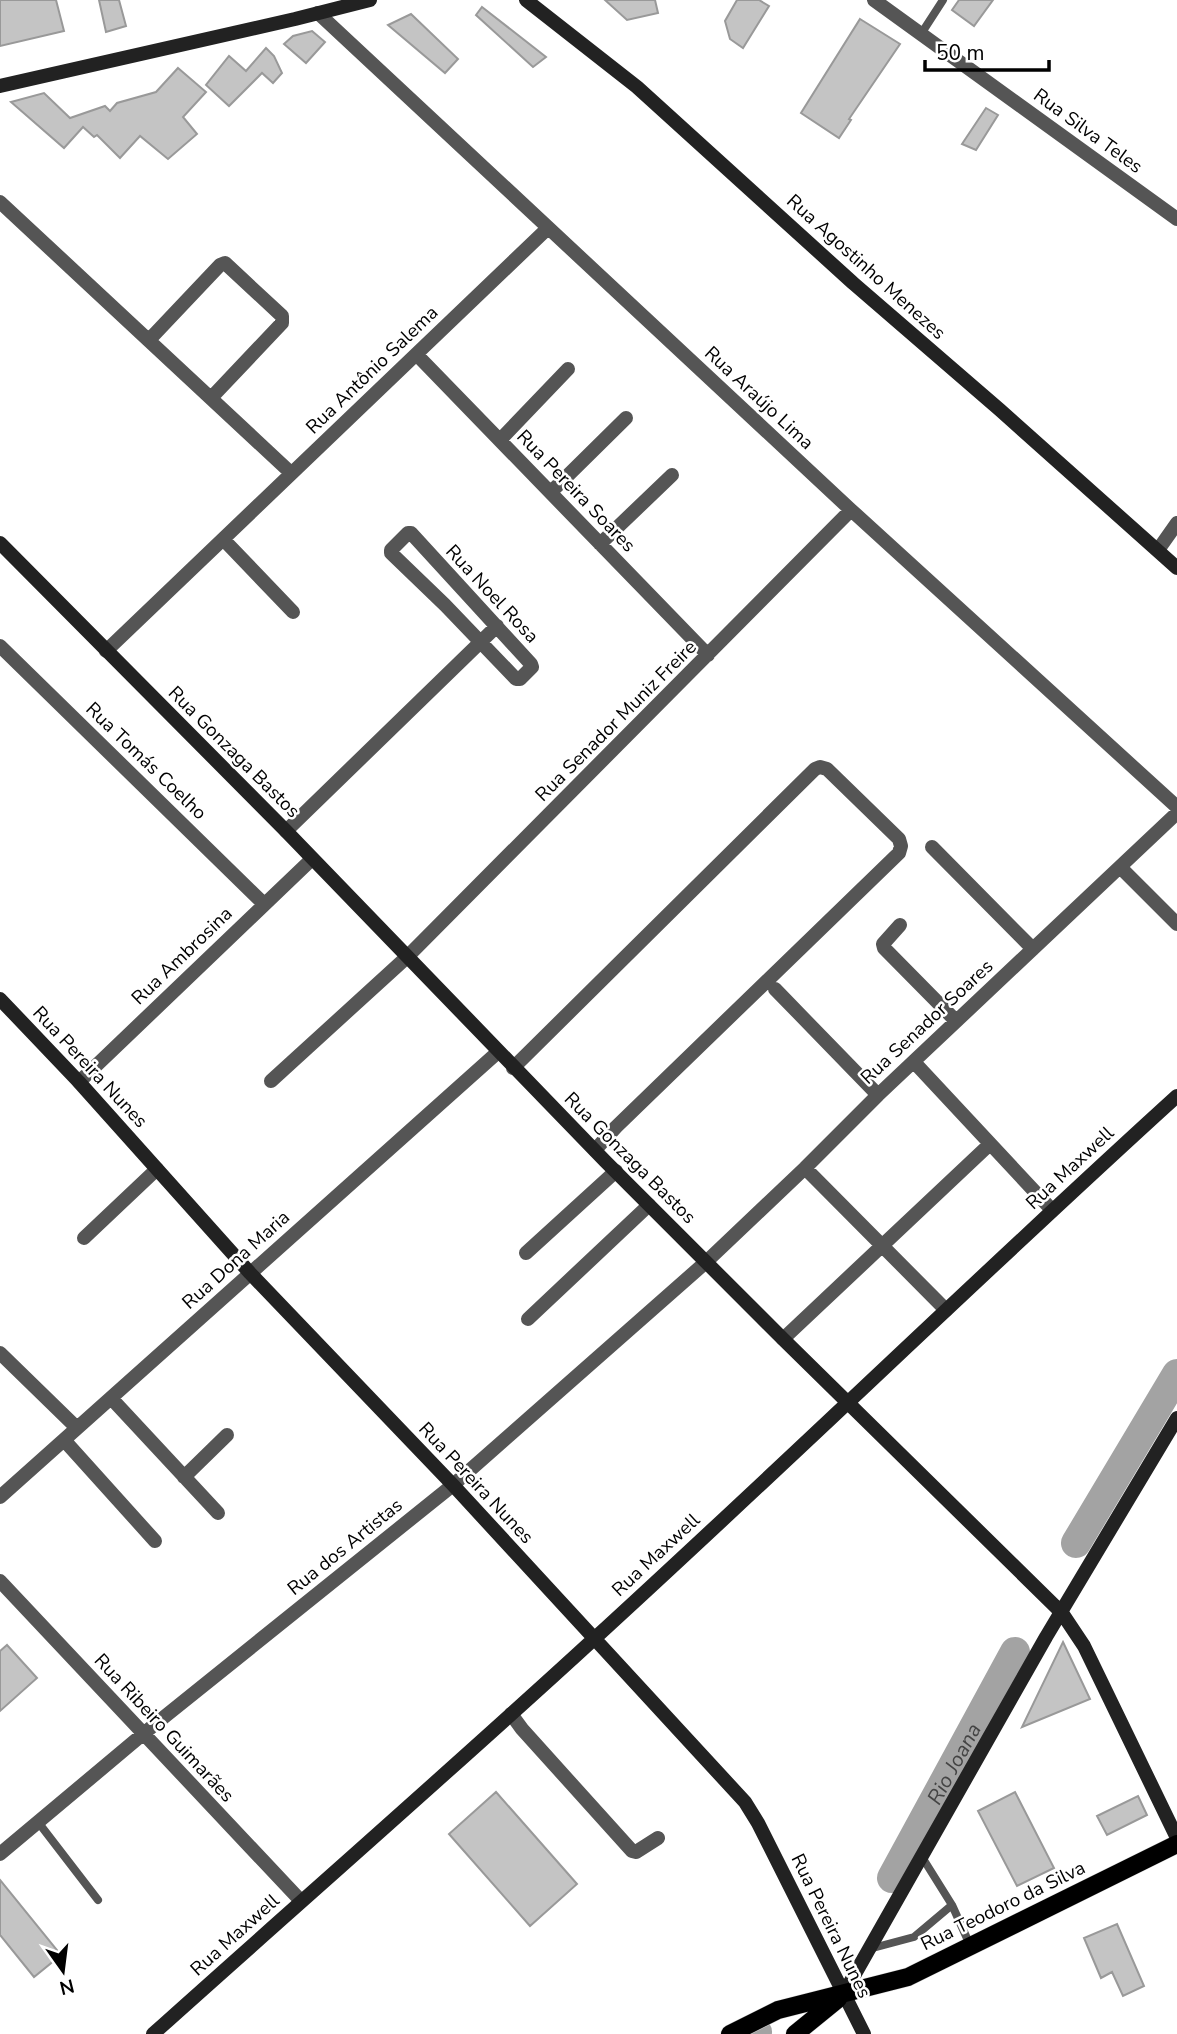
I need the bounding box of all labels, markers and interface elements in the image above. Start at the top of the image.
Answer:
scale bar [925,28,1049,72]
text: 50 m [936,39,985,67]
street label: Rua Silva Teles [1028,82,1148,180]
street label: Rua Agostinho Menezes [781,188,951,346]
street label: Rua Antônio Salema [300,300,444,440]
street label: Rua Araújo Lima [699,341,819,455]
street label: Rua Pereira Soares [511,424,641,558]
street label: Rua Noel Rosa [440,539,544,649]
street label: Rua Senador Muniz Freire [530,635,702,807]
street label: Rua Gonzaga Bastos [162,680,306,824]
street label: Rua Tomás Coelho [80,696,212,826]
street label: Rua Ambrosina [126,901,238,1011]
street label: Rua Senador Soares [855,954,999,1090]
street label: Rua Pereira Nunes [27,1000,153,1134]
street label: Rua Gonzaga Bastos [558,1086,702,1230]
street label: Rua Maxwell [1020,1120,1120,1216]
street label: Rua Dona Maria [177,1205,295,1315]
street label: Rua Pereira Nunes [413,1416,539,1550]
street label: Rua dos Artistas [282,1492,408,1602]
street label: Rua Maxwell [606,1507,706,1603]
street label: Rua Ribeiro Guimarães [88,1648,240,1808]
water label: Rio Joana [921,1718,988,1809]
street label: Rua Pereira Nunes [785,1849,877,2003]
street label: Rua Teodoro da Silva [916,1855,1090,1957]
street label: Rua Maxwell [185,1888,285,1982]
north arrow [28,1936,98,2006]
text: N [57,1972,77,2001]

